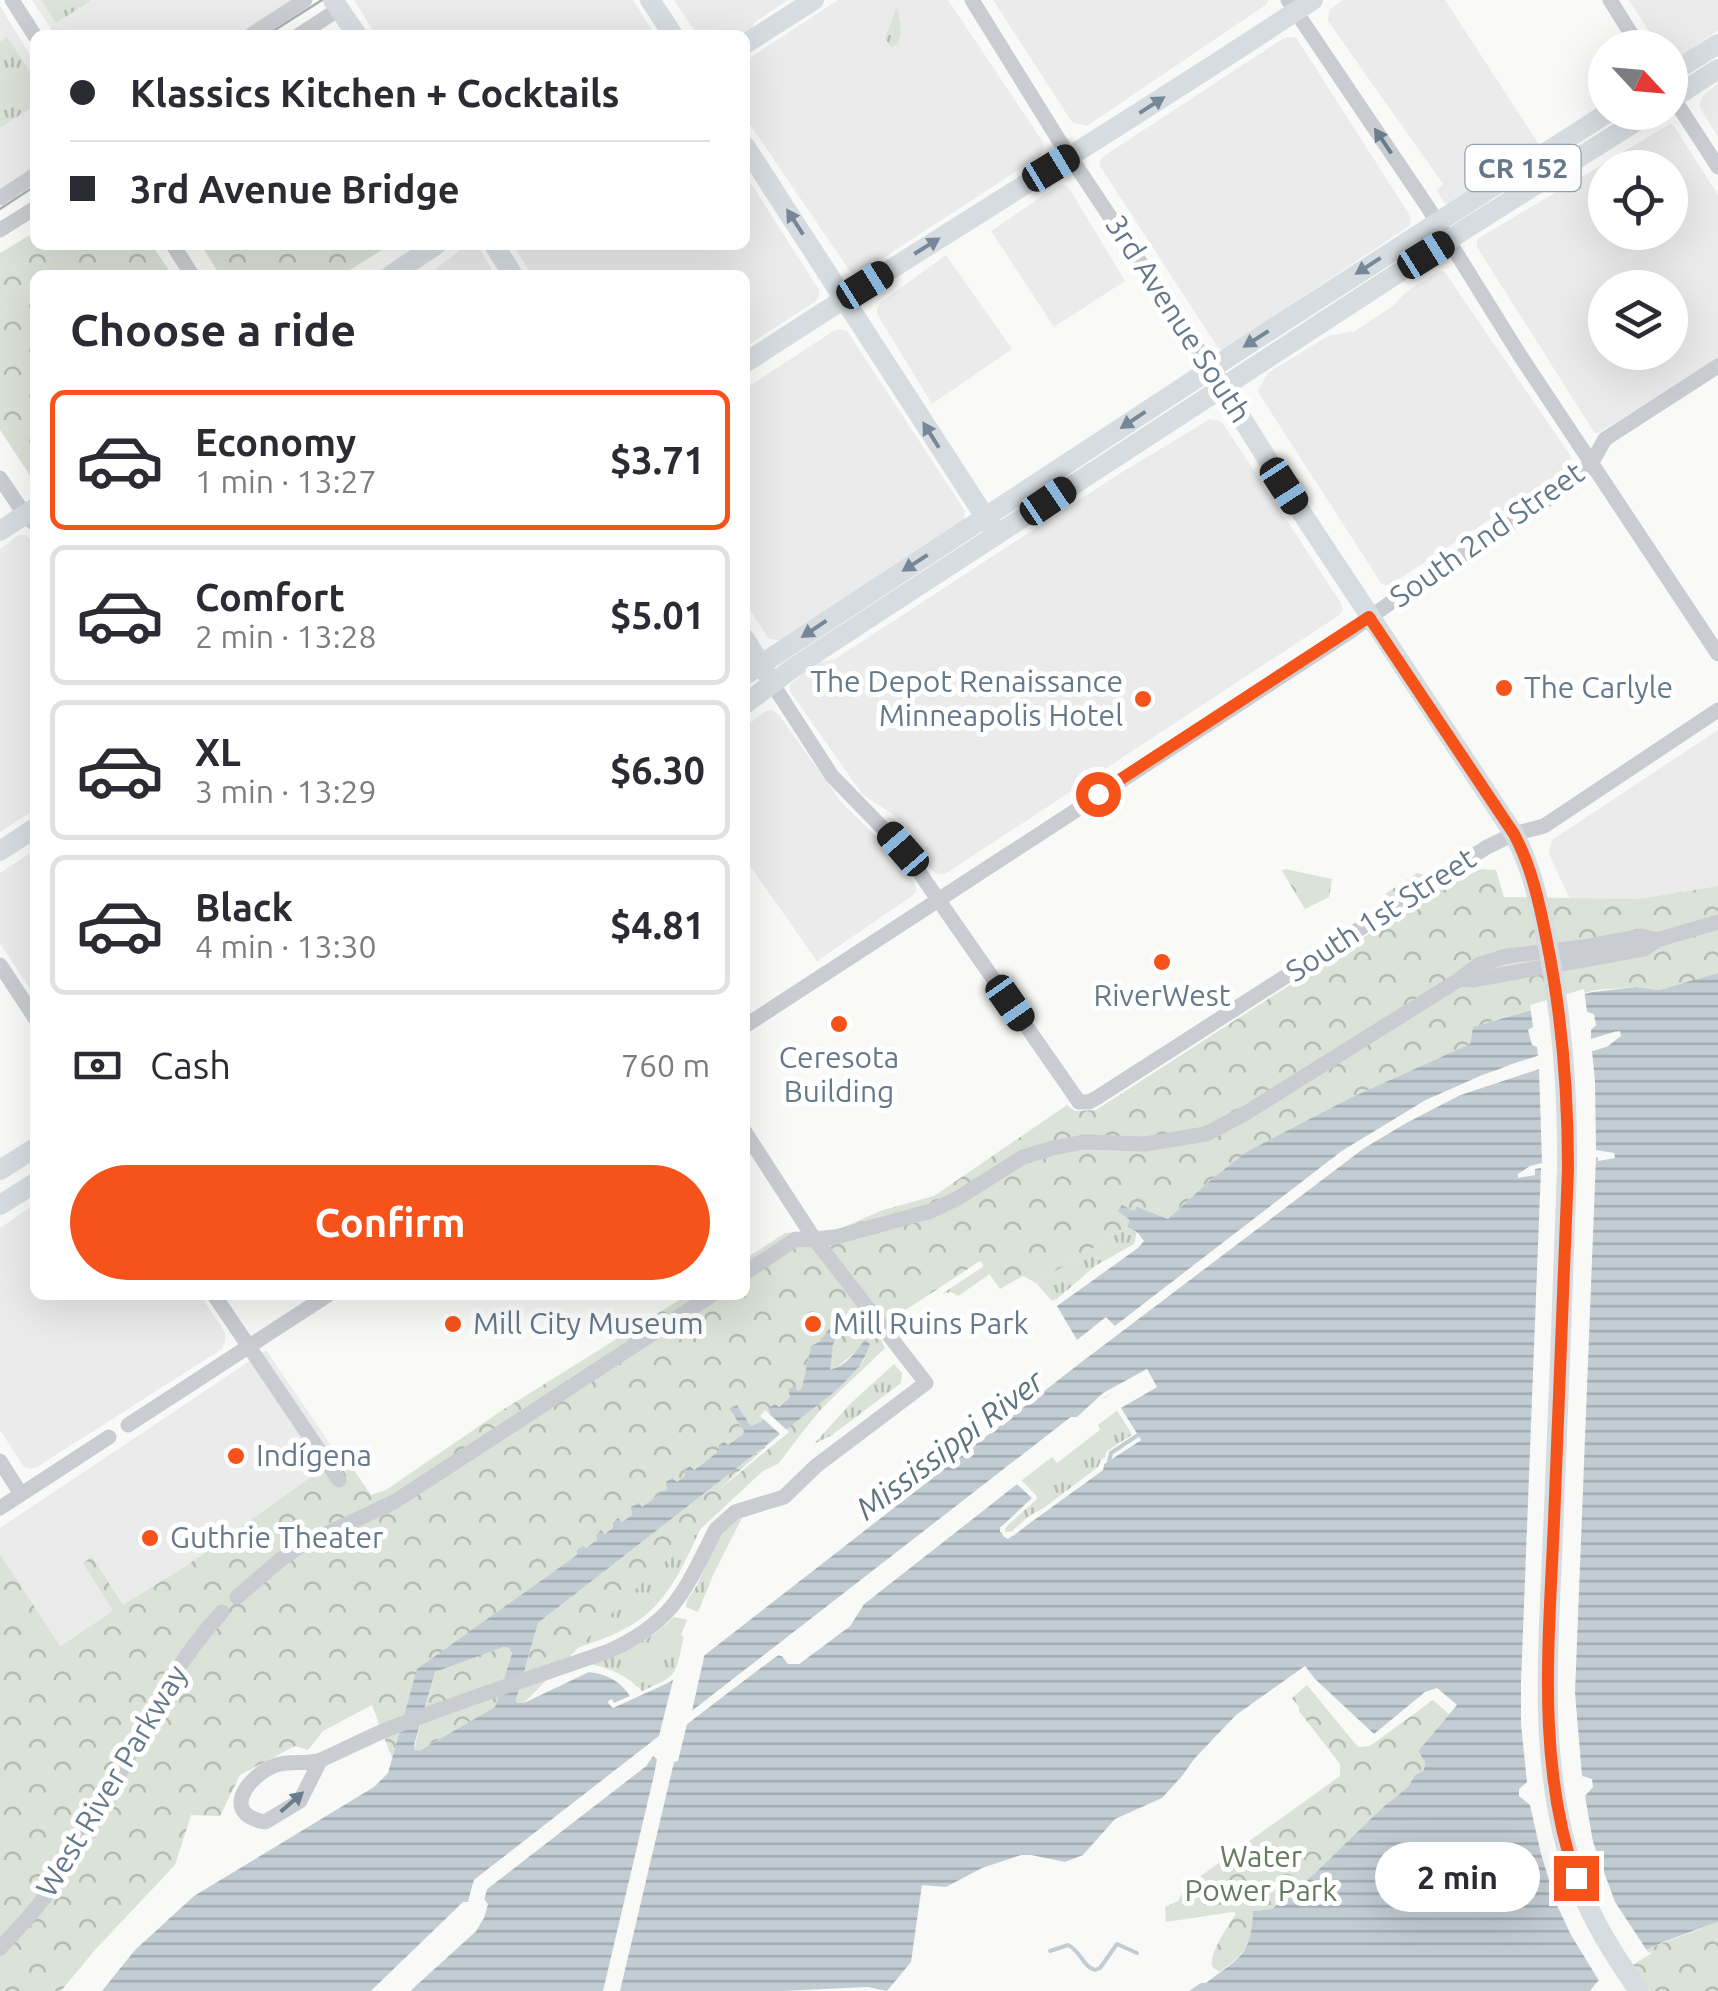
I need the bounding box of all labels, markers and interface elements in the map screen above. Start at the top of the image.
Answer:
north arrow [1588,30,1688,130]
map controls [1588,30,1688,370]
text: Klassics Kitchen + Cocktails [130,72,619,114]
one-way arrow [1139,96,1166,114]
one-way arrow [1374,128,1393,155]
car [1018,140,1084,196]
road number: CR 152 [1466,145,1580,191]
button: locate [1588,150,1688,250]
text: 3rd Avenue Bridge [130,168,460,210]
one-way arrow [786,209,804,236]
street label: 3rd Avenue South [1099,209,1258,428]
car [1393,226,1459,284]
one-way arrow [914,237,941,255]
car [832,256,898,314]
one-way arrow [1355,257,1382,275]
button: layers [1588,270,1688,370]
text: Choose a ride [70,304,356,355]
one-way arrow [1242,330,1269,348]
one-way arrow [1120,410,1147,429]
icon: car [75,415,165,505]
text: Economy [195,421,356,463]
one-way arrow [923,421,941,449]
text: $3.71 [610,439,705,481]
car [1255,453,1313,519]
street label: South 2nd Street [1383,455,1590,614]
text: 1 min · 13:27 [195,463,377,499]
car [1015,472,1081,530]
one-way arrow [901,553,929,571]
icon: car [75,570,165,660]
text: Comfort [195,576,345,618]
text: $5.01 [610,594,705,636]
text: 2 min · 13:28 [195,618,377,654]
one-way arrow [800,619,827,637]
place label: The Depot Renaissance Minneapolis Hotel [810,664,1123,732]
place label: The Carlyle [1524,670,1673,704]
marker: The Carlyle [1493,677,1515,699]
marker: The Depot Renaissance Minneapolis Hotel [1132,688,1154,710]
icon: car [75,725,165,815]
text: XL [195,731,241,773]
text: $6.30 [610,749,705,791]
route start [1076,772,1121,817]
text: 3 min · 13:29 [195,773,377,809]
car [872,817,934,881]
street label: South 1st Street [1280,840,1482,988]
icon: car [75,880,165,970]
text: Black [195,886,293,928]
text: $4.81 [610,904,705,946]
text: 4 min · 13:30 [195,928,377,964]
marker: RiverWest [1151,951,1173,973]
car [981,970,1039,1036]
place label: RiverWest [1093,978,1231,1012]
marker: Ceresota Building [828,1013,850,1035]
icon: cash [70,1038,125,1093]
place label: Ceresota Building [779,1040,899,1108]
text: Cash [150,1044,231,1086]
text: 760 m [621,1047,710,1083]
button: Confirm [70,1165,710,1280]
place label: Mill City Museum [473,1306,704,1340]
place label: Mill Ruins Park [833,1306,1029,1340]
marker: Mill City Museum [442,1313,464,1335]
marker: Mill Ruins Park [802,1313,824,1335]
water label: Mississippi River [849,1362,1051,1526]
place label: Indígena [256,1438,372,1472]
marker: Indígena [225,1445,247,1467]
place label: Guthrie Theater [170,1520,384,1554]
marker: Guthrie Theater [139,1527,161,1549]
street label: West River Parkway [29,1659,194,1902]
one-way arrow [279,1791,304,1813]
park label: Water Power Park [1185,1839,1337,1907]
callout: 2 min [1376,1843,1541,1913]
route end [1554,1856,1599,1901]
text: 2 min [1417,1859,1498,1895]

